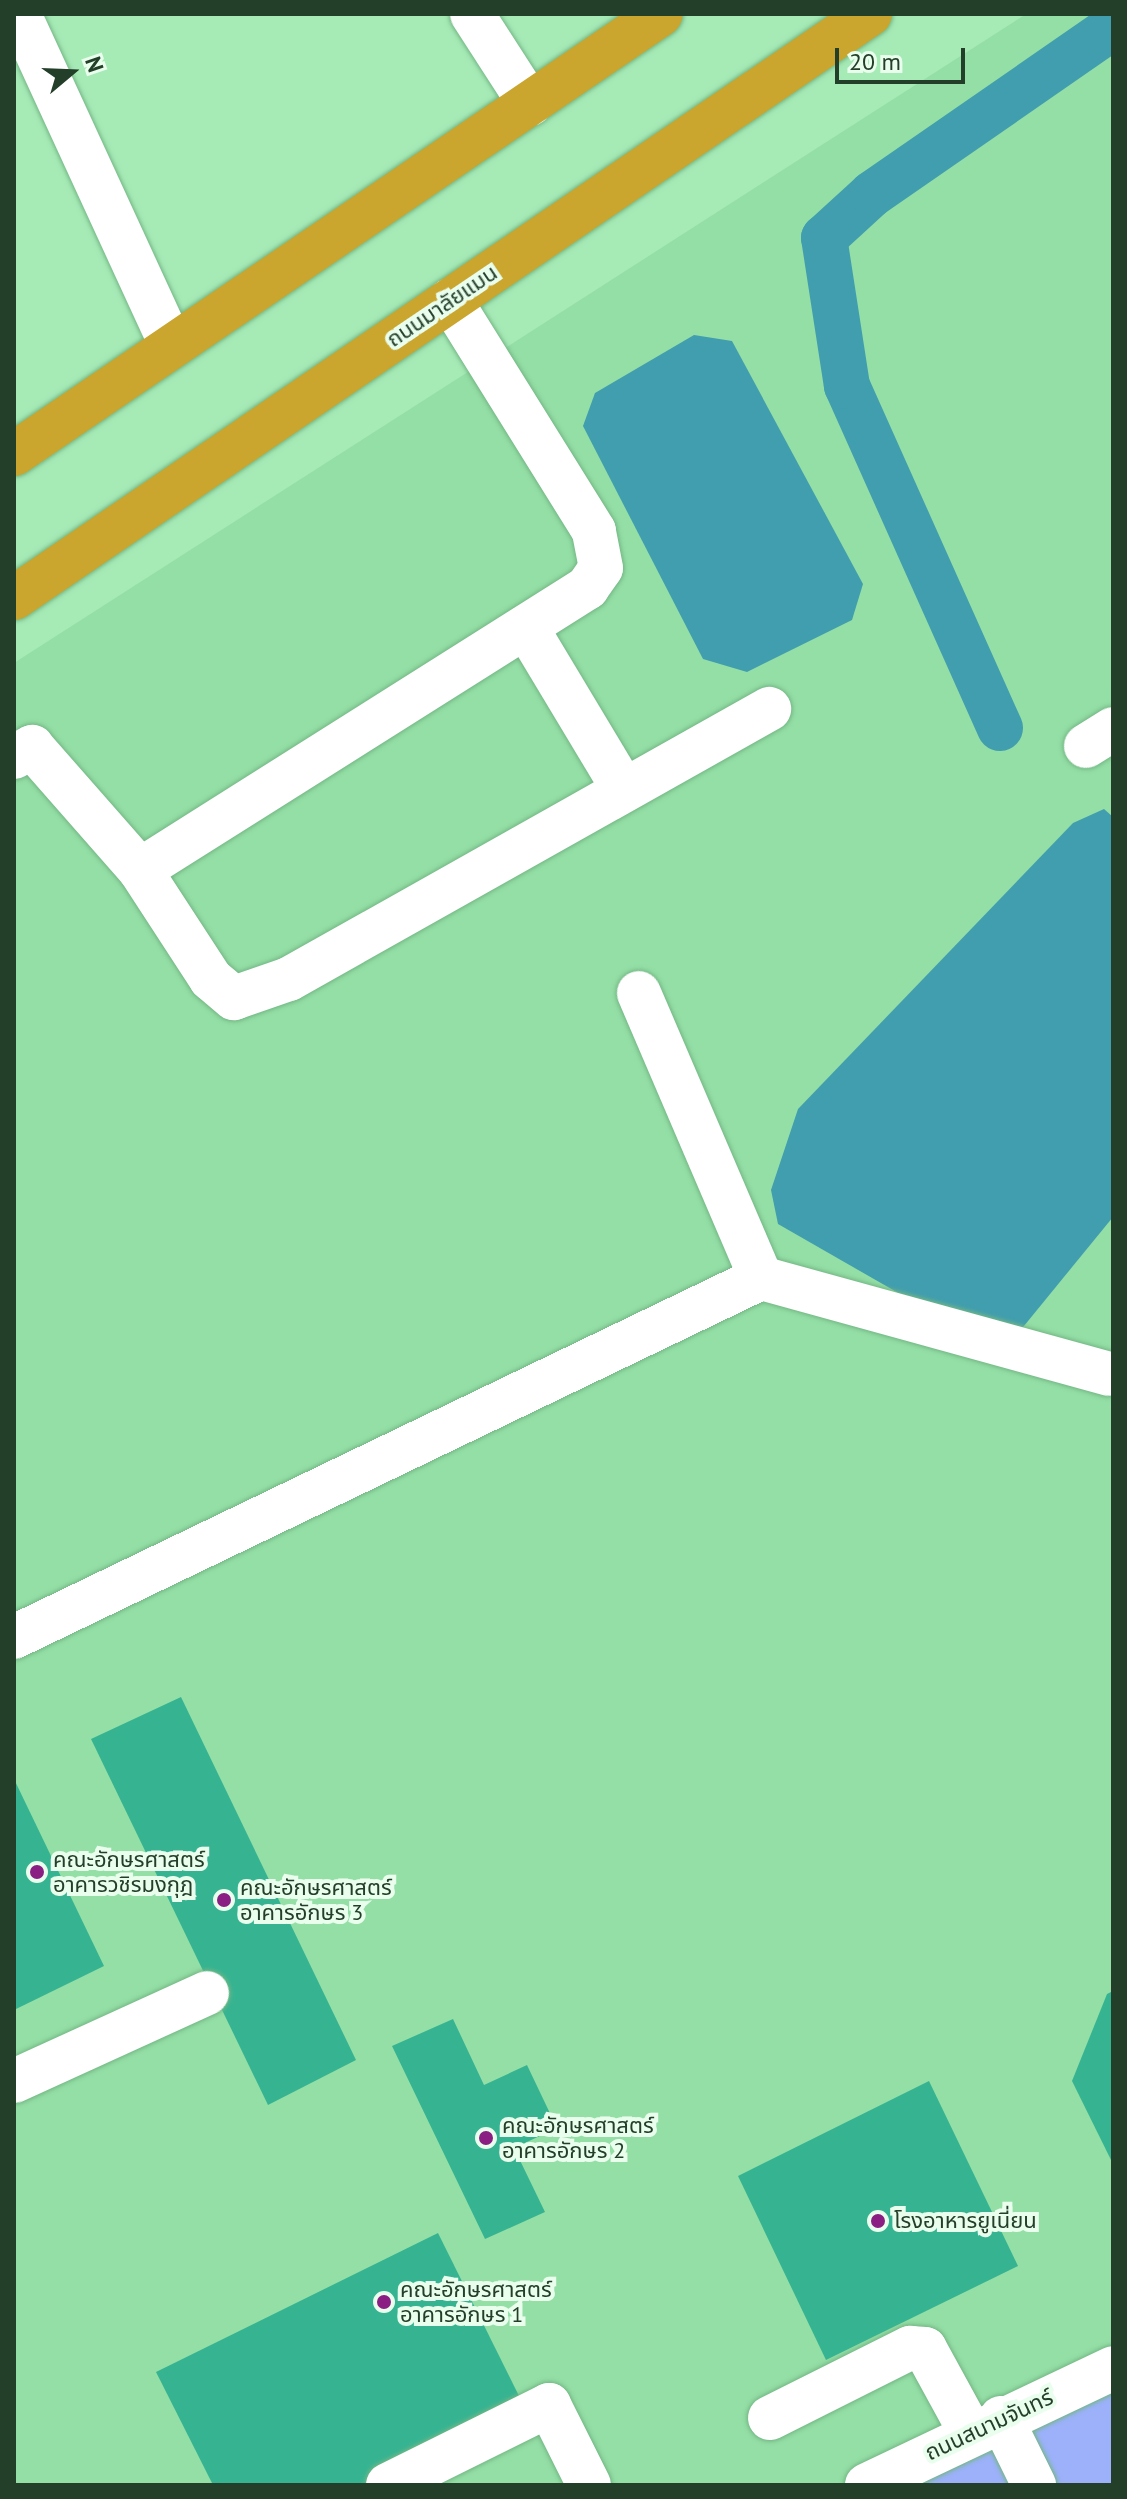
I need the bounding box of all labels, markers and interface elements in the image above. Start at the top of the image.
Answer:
north arrow [32,32,112,112]
scale bar [839,32,969,82]
text: 20 m [849,46,901,77]
text: N [79,53,110,76]
street label: ถนนมาลัยแมน [382,259,502,353]
place label: คณะอักษรศาสตร์ อาคารวชิรมงกุฎ [53,1846,205,1898]
marker: คณะอักษรศาสตร์ อาคารวชิรมงกุฎ [28,1863,46,1881]
place label: คณะอักษรศาสตร์ อาคารอักษร 3 [240,1874,392,1926]
marker: คณะอักษรศาสตร์ อาคารอักษร 3 [215,1891,233,1909]
place label: คณะอักษรศาสตร์ อาคารอักษร 2 [502,2112,654,2164]
marker: คณะอักษรศาสตร์ อาคารอักษร 2 [477,2129,495,2147]
place label: โรงอาหารยูเนี่ยน [894,2208,1037,2234]
marker: โรงอาหารยูเนี่ยน [869,2212,887,2230]
place label: คณะอักษรศาสตร์ อาคารอักษร 1 [400,2276,552,2328]
marker: คณะอักษรศาสตร์ อาคารอักษร 1 [375,2293,393,2311]
street label: ถนนสนามจันทร์ [921,2384,1057,2466]

